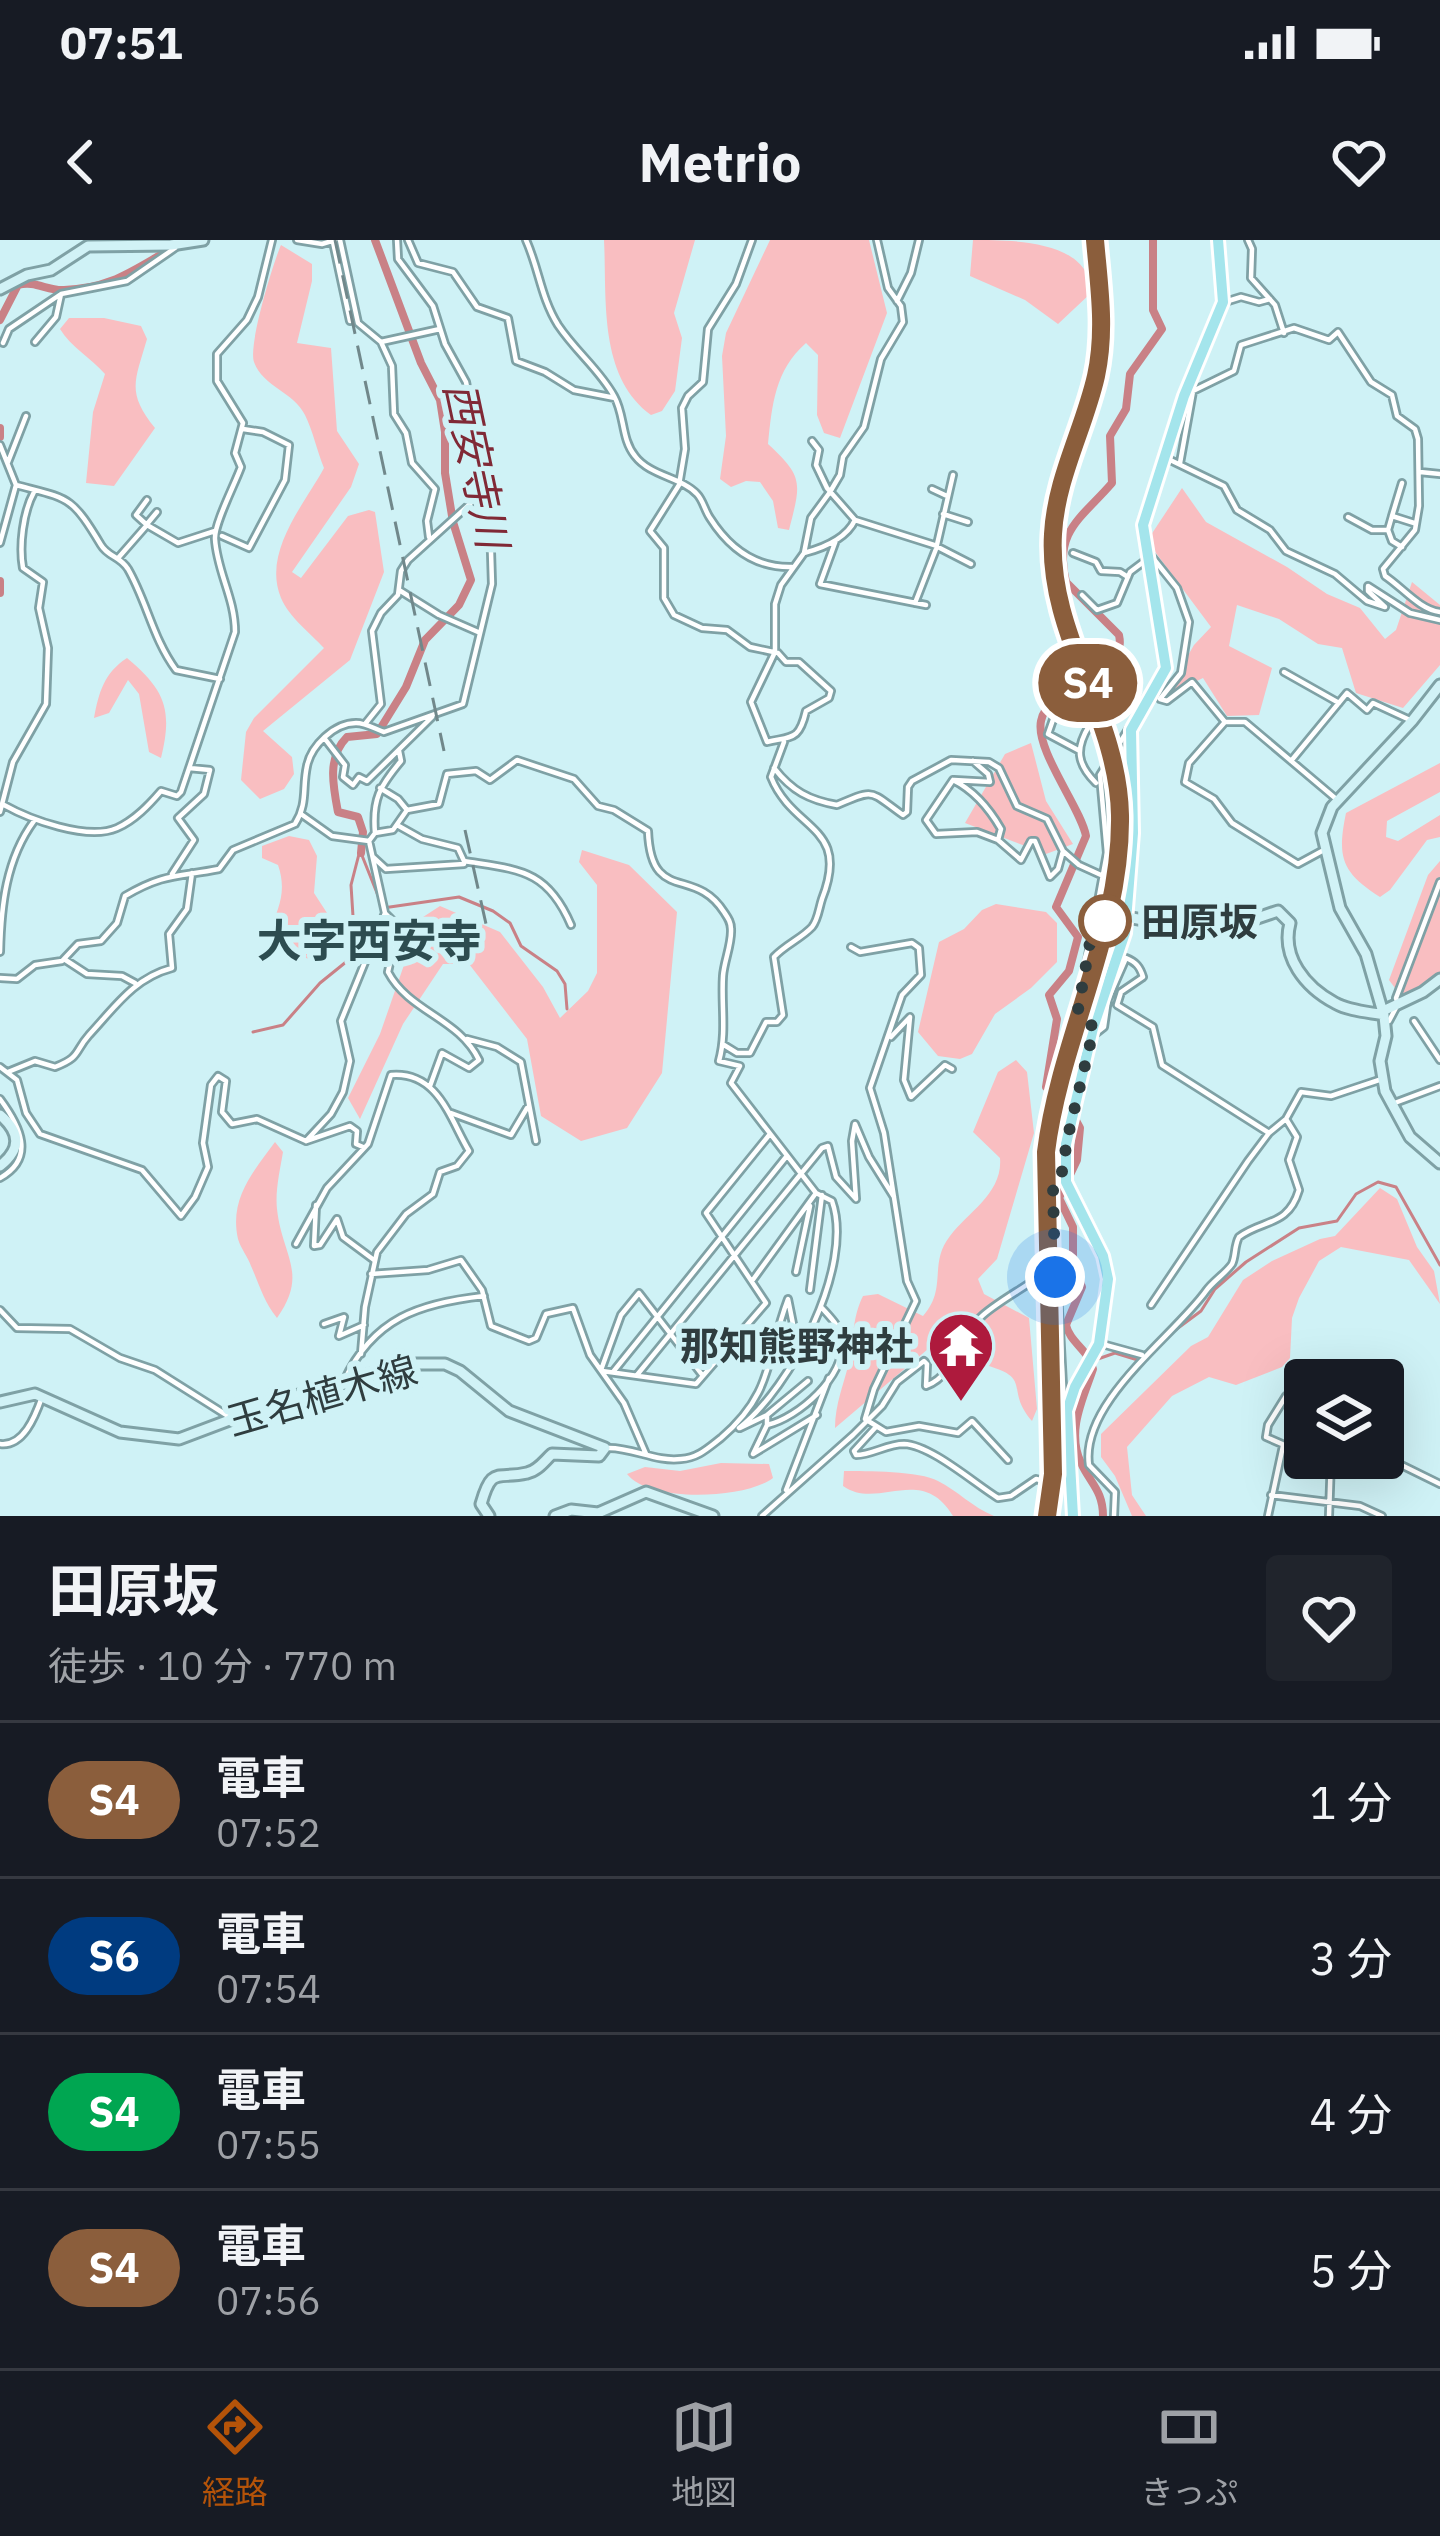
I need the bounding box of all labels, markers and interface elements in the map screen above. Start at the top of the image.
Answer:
text: 07:51 [60,13,183,71]
text: Metrio [639,127,801,197]
icon: back [48,129,114,195]
icon: heart [1326,129,1392,195]
water label: 西安寺川 [433,377,522,557]
line badge: S4 [1034,644,1142,722]
text: S4 [1062,655,1114,710]
marker: 田原坂 [1080,896,1130,946]
place label: 田原坂 [1141,896,1258,947]
district label: 大字西安寺 [256,911,482,969]
your location [1025,1247,1085,1307]
temple icon: 那知熊野神社 [926,1310,996,1404]
place label: 那知熊野神社 [680,1320,914,1371]
street label: 玉名植木線 [221,1344,423,1446]
map controls [1284,1359,1404,1479]
button: layers [1284,1359,1404,1479]
text: 田原坂 [48,1553,219,1627]
button: heart [1266,1555,1392,1681]
text: 徒歩 · 10 分 · 770 m [48,1640,397,1691]
text: 電車 [216,1748,306,1806]
text: S4 [88,1772,140,1827]
text: 1 分 [1309,1773,1392,1831]
text: 07:52 [216,1807,321,1858]
text: 電車 [216,1904,306,1962]
text: S6 [88,1928,140,1983]
text: 3 分 [1309,1929,1392,1987]
text: 07:54 [216,1963,321,2014]
text: 電車 [216,2060,306,2118]
text: S4 [88,2084,140,2139]
text: 4 分 [1309,2085,1392,2143]
text: 07:55 [216,2119,321,2170]
text: 電車 [216,2216,306,2274]
text: S4 [88,2240,140,2295]
text: 5 分 [1309,2241,1392,2299]
text: 07:56 [216,2275,321,2326]
tab: 経路 [202,2394,268,2514]
tab: 地図 [671,2394,737,2514]
tab: きっぷ [1141,2394,1238,2514]

